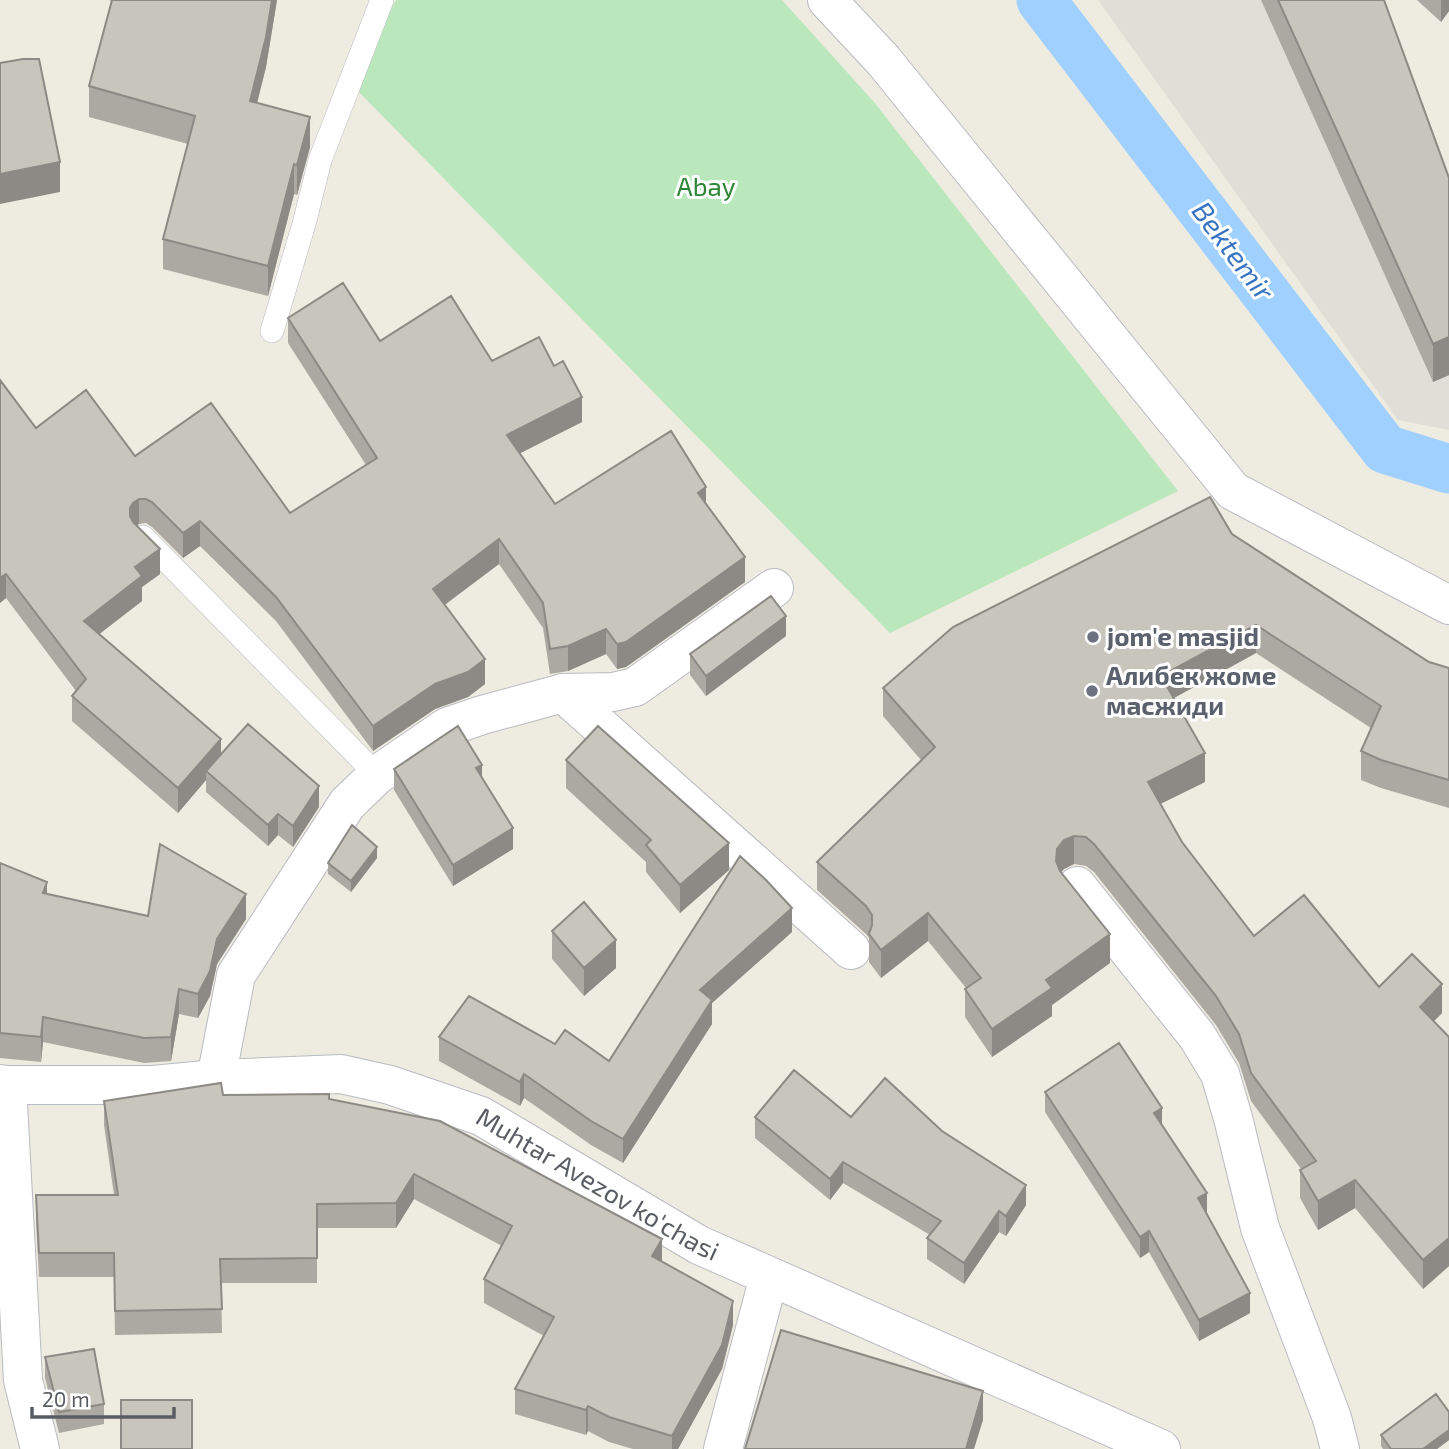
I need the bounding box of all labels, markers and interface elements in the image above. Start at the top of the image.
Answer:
park label: Abay [676,170,736,201]
water label: Bektemir [1186,194,1282,307]
place label: jom'e masjid [1107,620,1259,651]
marker: jom'e masjid [1085,629,1101,645]
place label: Алибек жоме масжиди [1106,659,1276,720]
marker: Алибек жоме масжиди [1084,683,1100,699]
street label: Muhtar Avezov ko'chasi [471,1100,724,1266]
scale bar [32,1376,173,1420]
text: 20 m [42,1386,90,1411]

